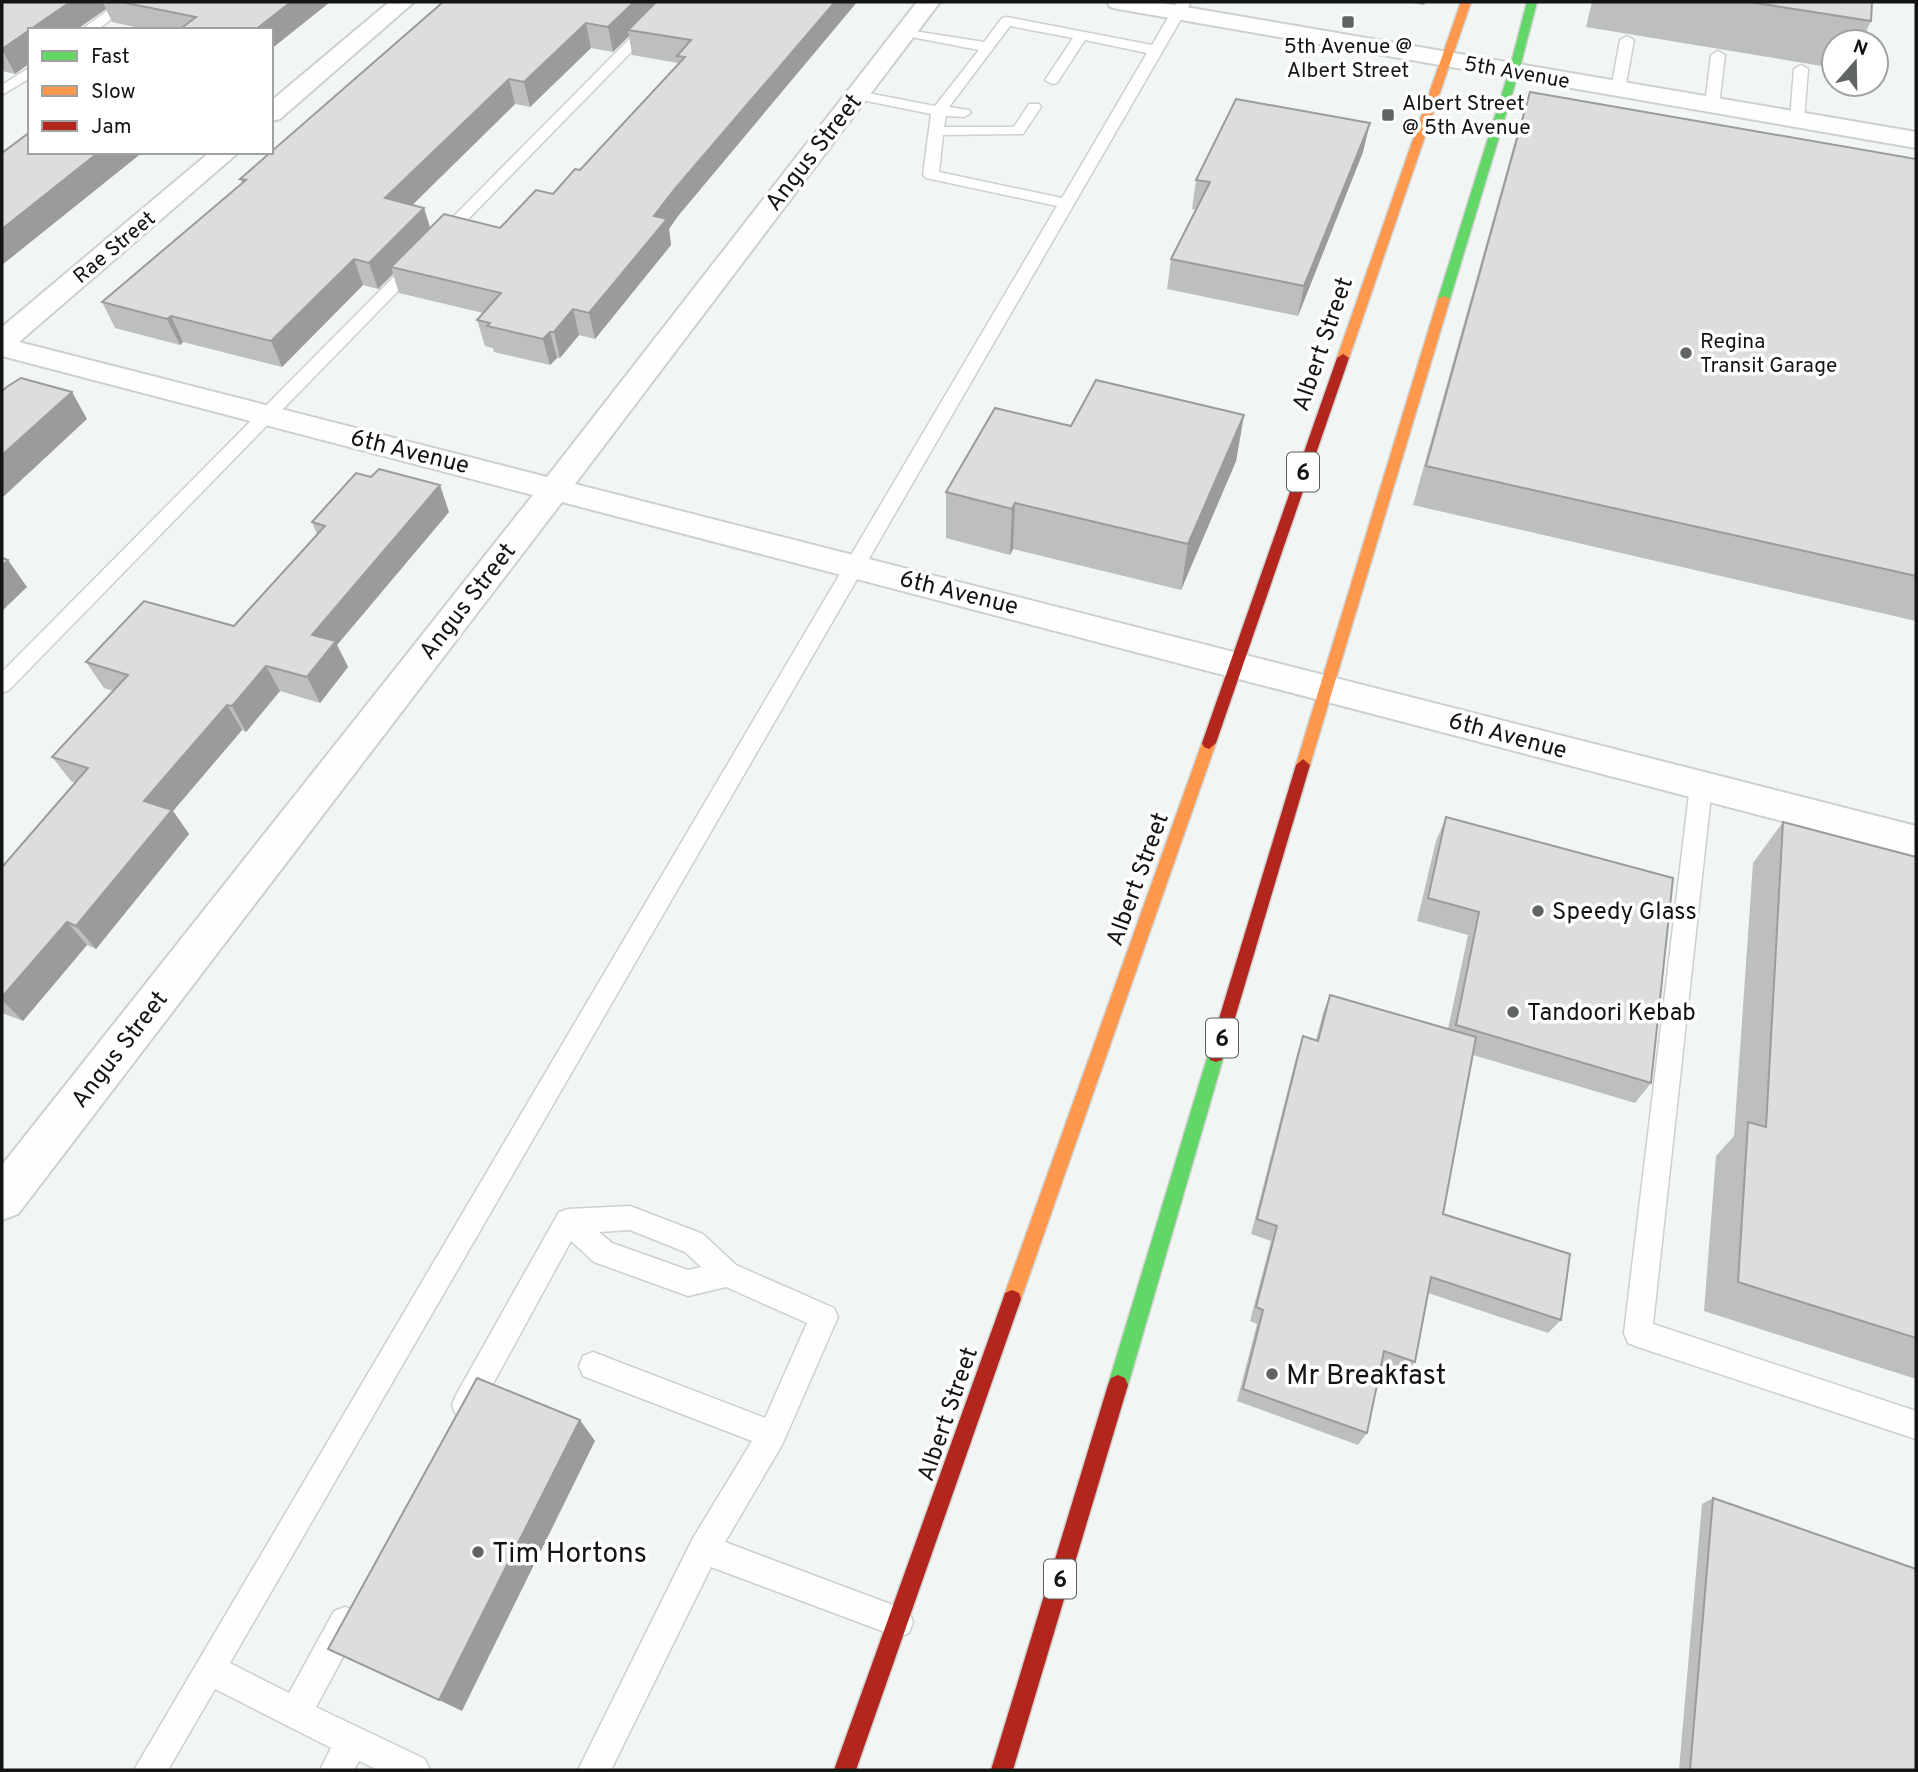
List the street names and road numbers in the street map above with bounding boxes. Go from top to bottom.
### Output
street label: 5th Avenue [1462,51,1572,96]
street label: Angus Street [760,89,870,218]
street label: Rae Street [68,206,162,290]
street label: Albert Street [1287,274,1361,416]
street label: 6th Avenue [347,424,472,482]
road number: 6 [1287,452,1319,492]
street label: Angus Street [414,538,524,667]
street label: 6th Avenue [896,565,1021,623]
street label: 6th Avenue [1445,707,1570,767]
street label: Albert Street [1101,809,1177,951]
street label: Angus Street [66,986,176,1115]
road number: 6 [1206,1018,1238,1058]
street label: Albert Street [912,1344,986,1486]
road number: 6 [1044,1560,1076,1598]

